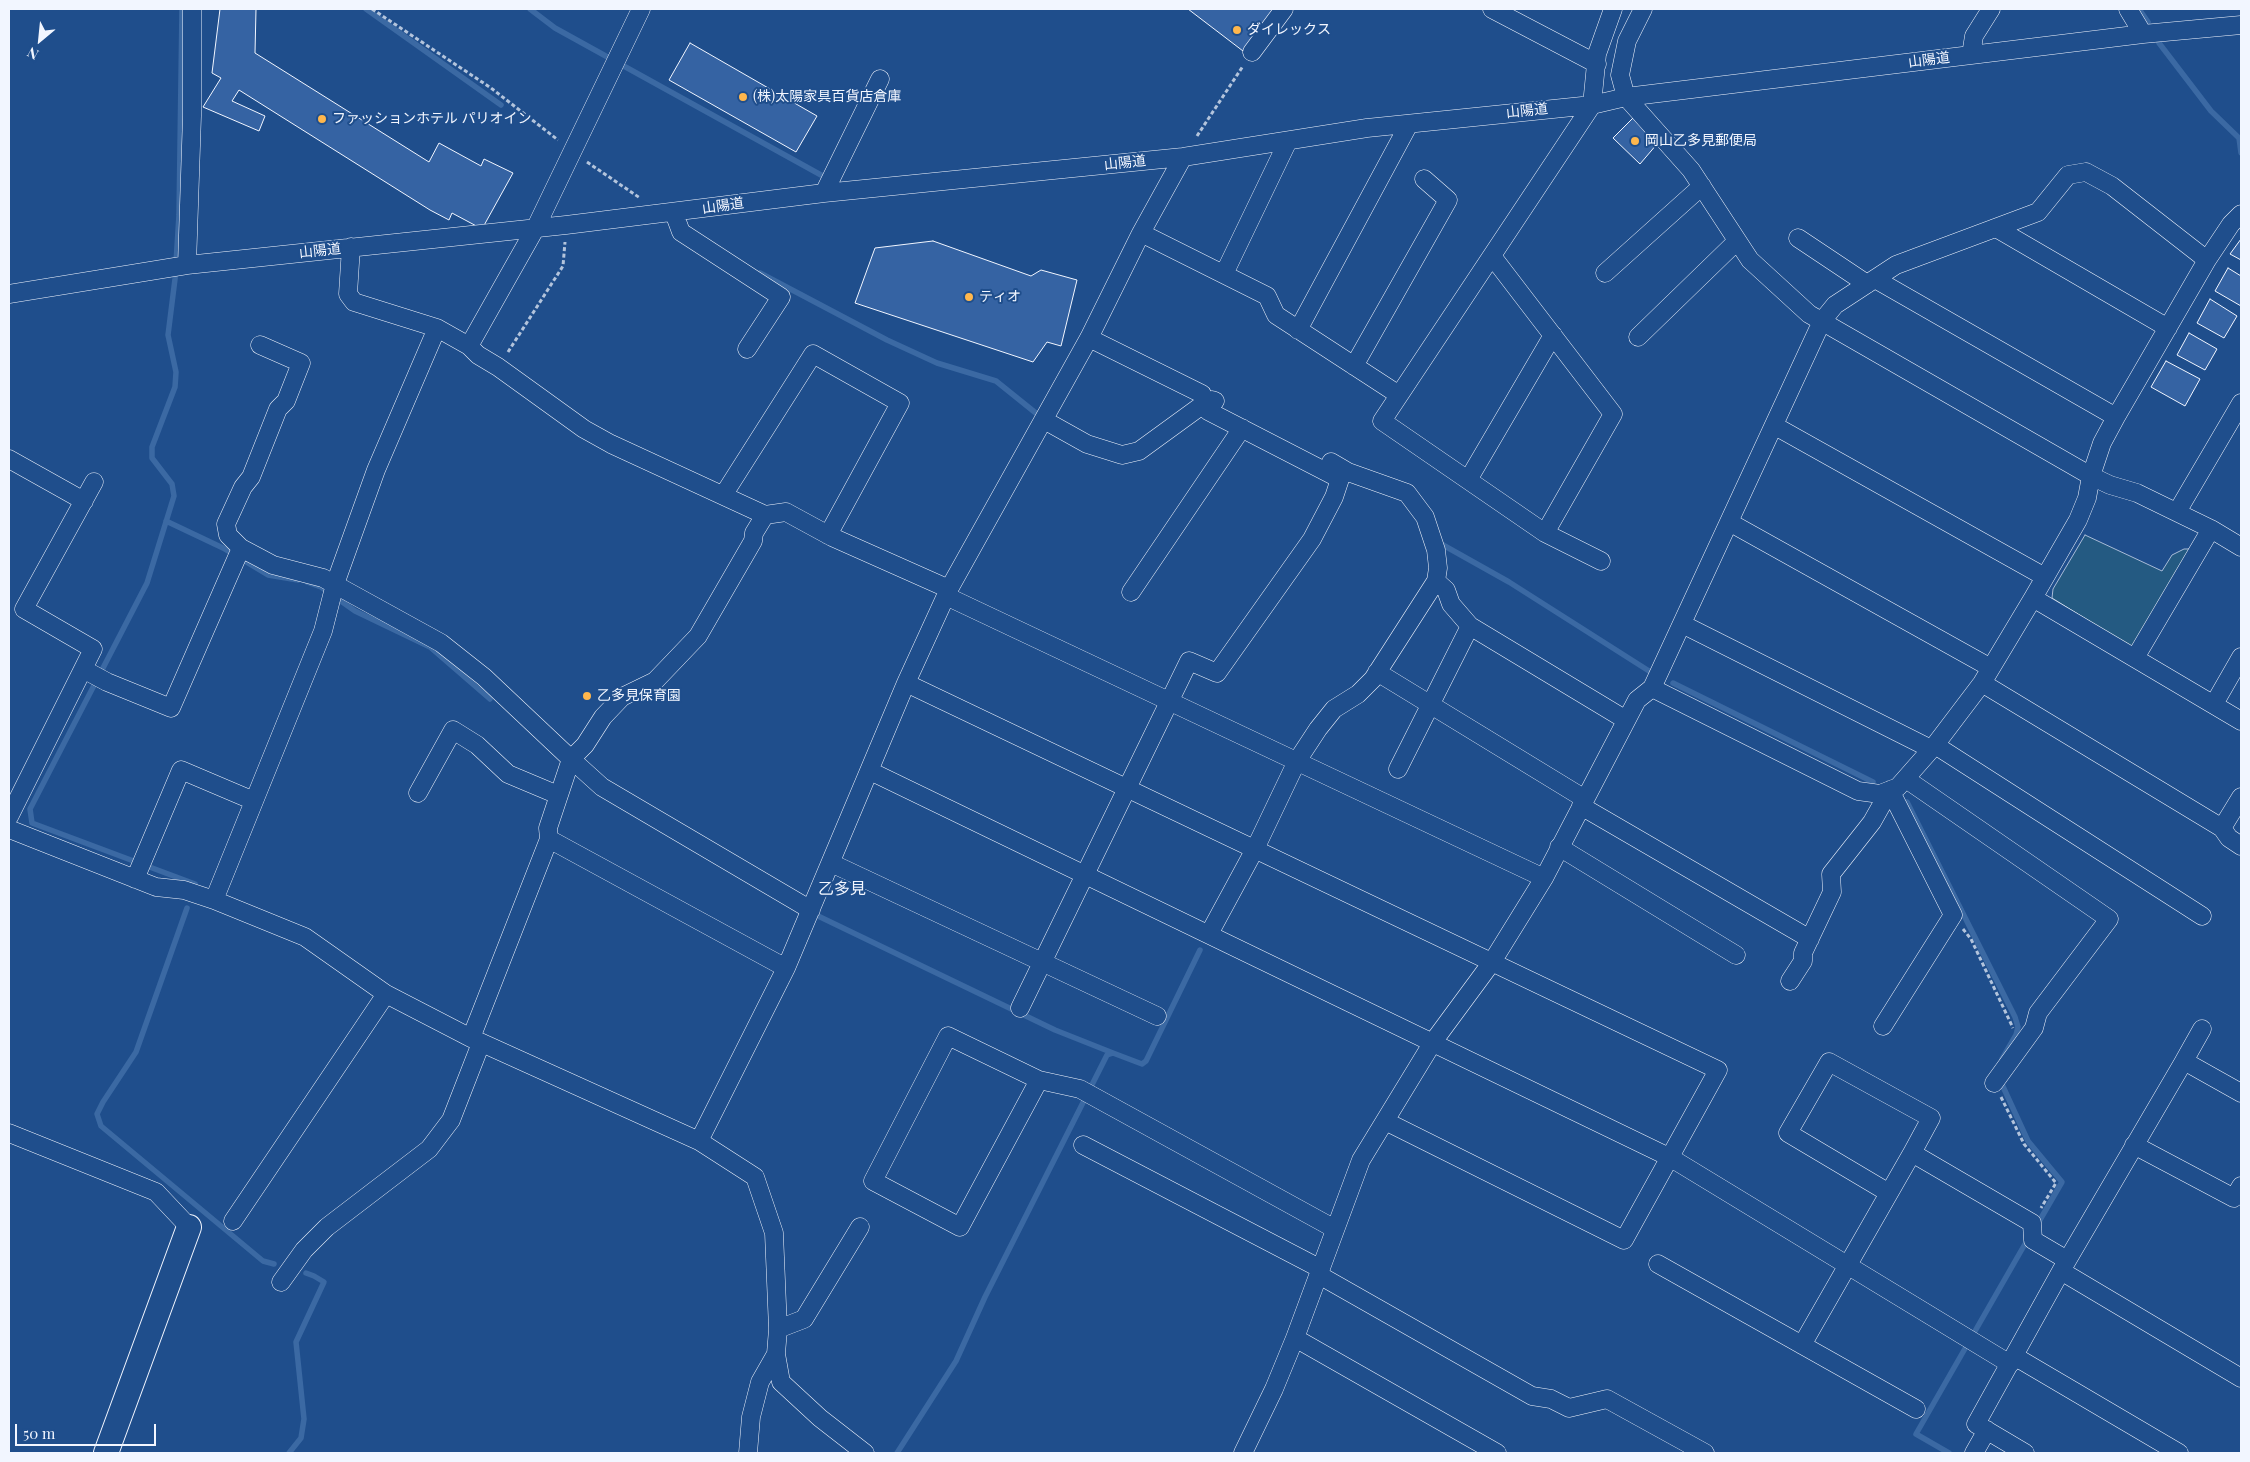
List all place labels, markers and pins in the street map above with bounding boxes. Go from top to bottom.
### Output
place label: ダイレックス [1247,22,1331,38]
marker: ダイレックス [1231,24,1243,36]
place label: (株)太陽家具百貨店倉庫 [753,89,901,105]
marker: (株)太陽家具百貨店倉庫 [737,91,749,103]
place label: ファッションホテル パリオイン [332,111,531,127]
marker: ファッションホテル パリオイン [316,113,328,125]
place label: 岡山乙多見郵便局 [1645,133,1757,149]
marker: 岡山乙多見郵便局 [1629,135,1641,147]
place label: ティオ [979,289,1021,305]
marker: ティオ [963,291,975,303]
place label: 乙多見保育園 [597,688,681,704]
marker: 乙多見保育園 [581,690,593,702]

